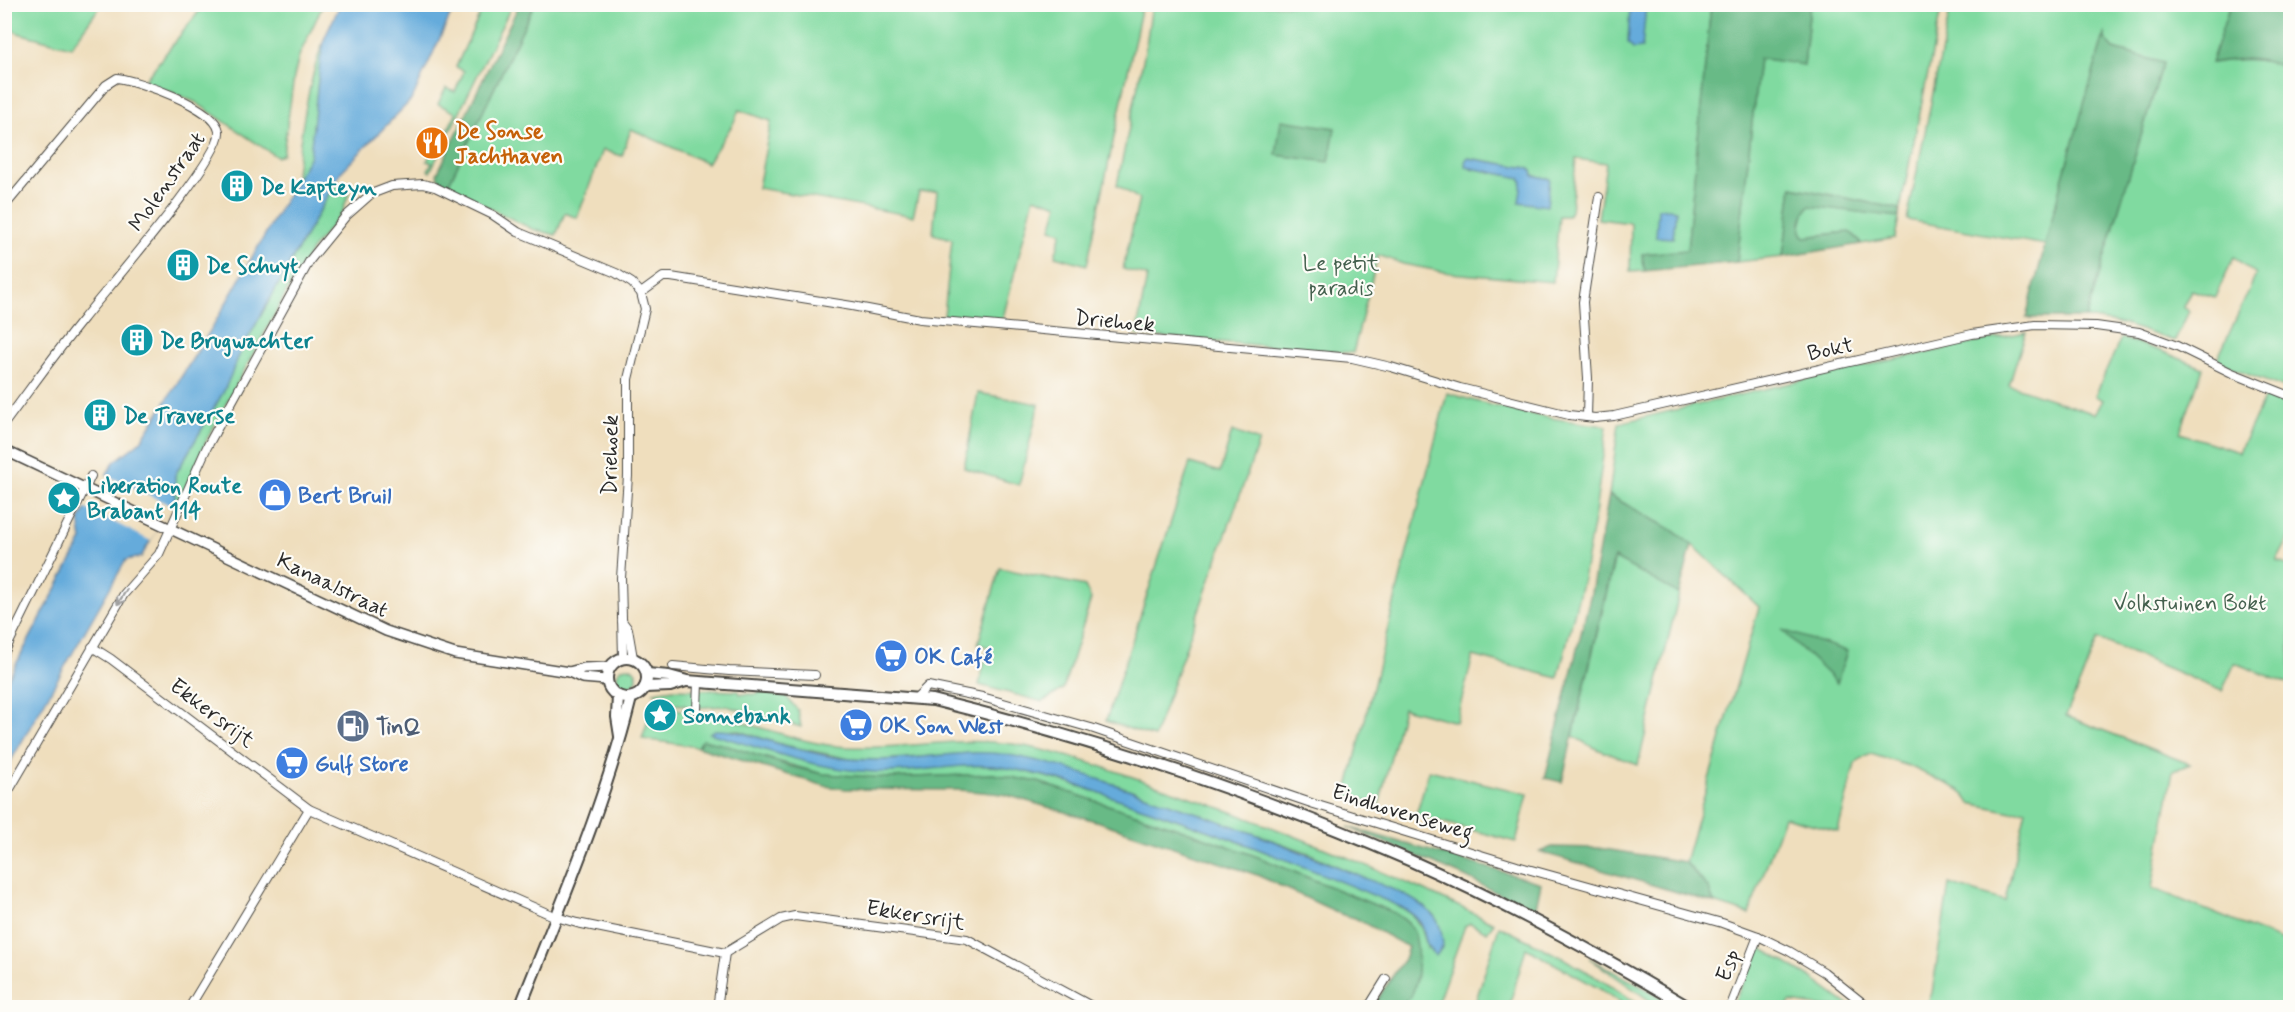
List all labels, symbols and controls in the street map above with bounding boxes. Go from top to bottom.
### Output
place label: De Sonse Jachthaven [455,118,563,171]
restaurant icon: De Sonse Jachthaven [414,125,450,161]
street label: Molenstraat [123,127,212,238]
building icon: De Kapteyn [219,168,255,204]
place label: De Kapteyn [260,174,377,202]
building icon: De Schuyt [165,247,201,283]
park label: Le petit paradis [1302,250,1380,303]
place label: De Schuyt [206,253,298,282]
street label: Driehoek [1074,305,1156,339]
building icon: De Brugwachter [119,322,155,358]
place label: De Brugwachter [160,328,314,357]
street label: Bokt [1805,331,1856,368]
building icon: De Traverse [82,397,118,433]
place label: De Traverse [123,403,235,431]
street label: Driehoek [596,415,626,495]
place label: Liberation Route Brabant 114 [87,473,242,526]
shop icon: Bert Bruil [257,477,293,513]
place icon: Liberation Route Brabant 114 [46,480,82,516]
place label: Bert Bruil [298,483,392,511]
street label: Kanaalstraat [272,547,393,625]
one-way arrow [116,588,128,605]
park label: Volkstuinen Bokt [2113,590,2267,618]
supermarket icon: OK Café [873,638,909,674]
place label: OK Café [914,644,992,672]
street label: Ekkersrijt [164,672,260,755]
place icon: Sonnebank [642,697,678,733]
place label: Sonnebank [683,703,791,731]
supermarket icon: OK Son West [838,707,874,743]
fuel station icon: TinQ [335,708,371,744]
place label: OK Son West [879,713,1004,741]
place label: TinQ [376,714,421,742]
supermarket icon: Gulf Store [274,745,310,781]
place label: Gulf Store [315,751,409,779]
street label: Eindhovenseweg [1327,778,1477,851]
street label: Ekkersrijt [864,894,967,938]
street label: Esp [1710,946,1748,986]

